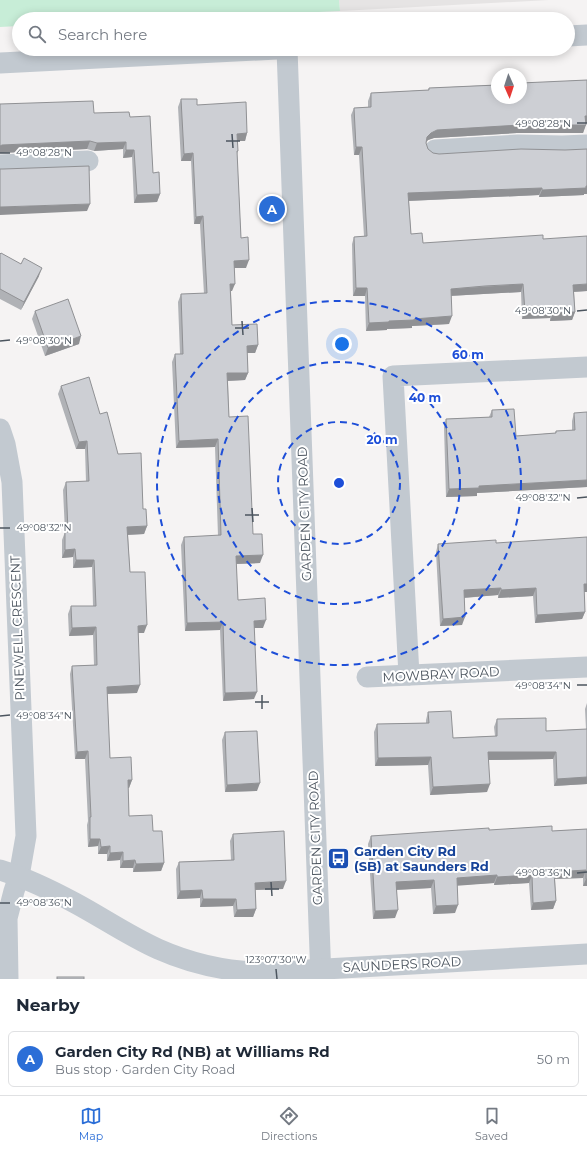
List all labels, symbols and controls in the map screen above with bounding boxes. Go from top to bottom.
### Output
search box [12,12,575,56]
icon: search [26,23,48,45]
text: Search here [58,25,147,44]
north arrow [491,68,527,104]
text: 49°08'28"N [515,117,571,130]
text: 49°08'28"N [16,146,72,159]
pin: A [259,194,285,224]
text: 49°08'30"N [515,304,571,317]
text: 49°08'30"N [16,334,72,347]
your location [332,334,352,354]
text: 60 m [452,347,484,362]
text: 40 m [409,390,441,405]
text: 20 m [366,432,398,447]
street label: GARDEN CITY ROAD [294,446,314,582]
centre of rings [332,476,346,490]
text: 49°08'32"N [515,491,571,504]
text: 49°08'32"N [16,521,72,534]
street label: PINEWELL CRESCENT [6,555,28,701]
street label: MOWBRAY ROAD [382,663,500,685]
text: 49°08'34"N [515,679,571,692]
text: 49°08'34"N [16,709,72,722]
street label: GARDEN CITY ROAD [305,770,325,906]
place label: Garden City Rd (SB) at Saunders Rd [354,843,489,874]
bus stop icon: Garden City Rd (SB) at Saunders Rd [325,845,351,871]
text: 49°08'36"N [515,866,571,879]
text: 49°08'36"N [16,896,72,909]
text: 123°07'30"W [245,953,307,966]
street label: SAUNDERS ROAD [342,953,462,975]
text: Nearby [16,995,80,1015]
text: Garden City Rd (NB) at Williams Rd [55,1042,330,1061]
text: A [25,1051,35,1067]
text: 50 m [537,1051,570,1067]
text: Bus stop · Garden City Road [55,1061,235,1077]
tab: Map [79,1105,103,1143]
tab: Directions [261,1105,317,1143]
tab: Saved [475,1105,508,1143]

